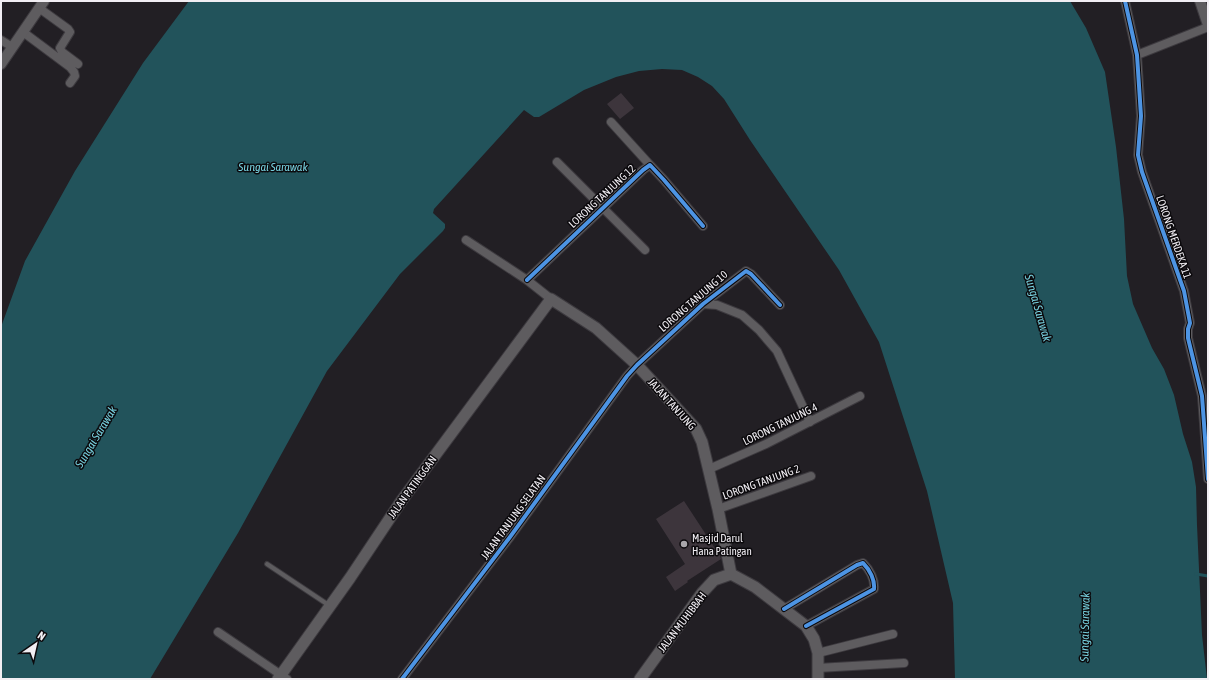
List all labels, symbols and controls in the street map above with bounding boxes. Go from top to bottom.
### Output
water label: Sungai Sarawak [237,160,308,174]
street label: LORONG TANJUNG 12 [566,162,638,230]
street label: LORONG MERDEKA 11 [1154,194,1194,280]
street label: LORONG TANJUNG 10 [656,268,730,334]
water label: Sungai Sarawak [1021,272,1054,344]
street label: JALAN TANJUNG [646,376,698,432]
street label: LORONG TANJUNG 4 [741,401,819,447]
water label: Sungai Sarawak [72,403,120,471]
street label: JALAN PATINGGAN [385,453,439,521]
street label: LORONG TANJUNG 2 [721,462,801,502]
street label: JALAN TANJUNG SELATAN [478,472,548,562]
place label: Masjid Darul Hana Patingan [692,532,752,557]
marker: Masjid Darul Hana Patingan [679,539,689,549]
street label: JALAN MUHIBBAH [656,590,708,654]
water label: Sungai Sarawak [1077,591,1093,663]
north arrow [16,624,56,664]
text: N [36,629,48,643]

